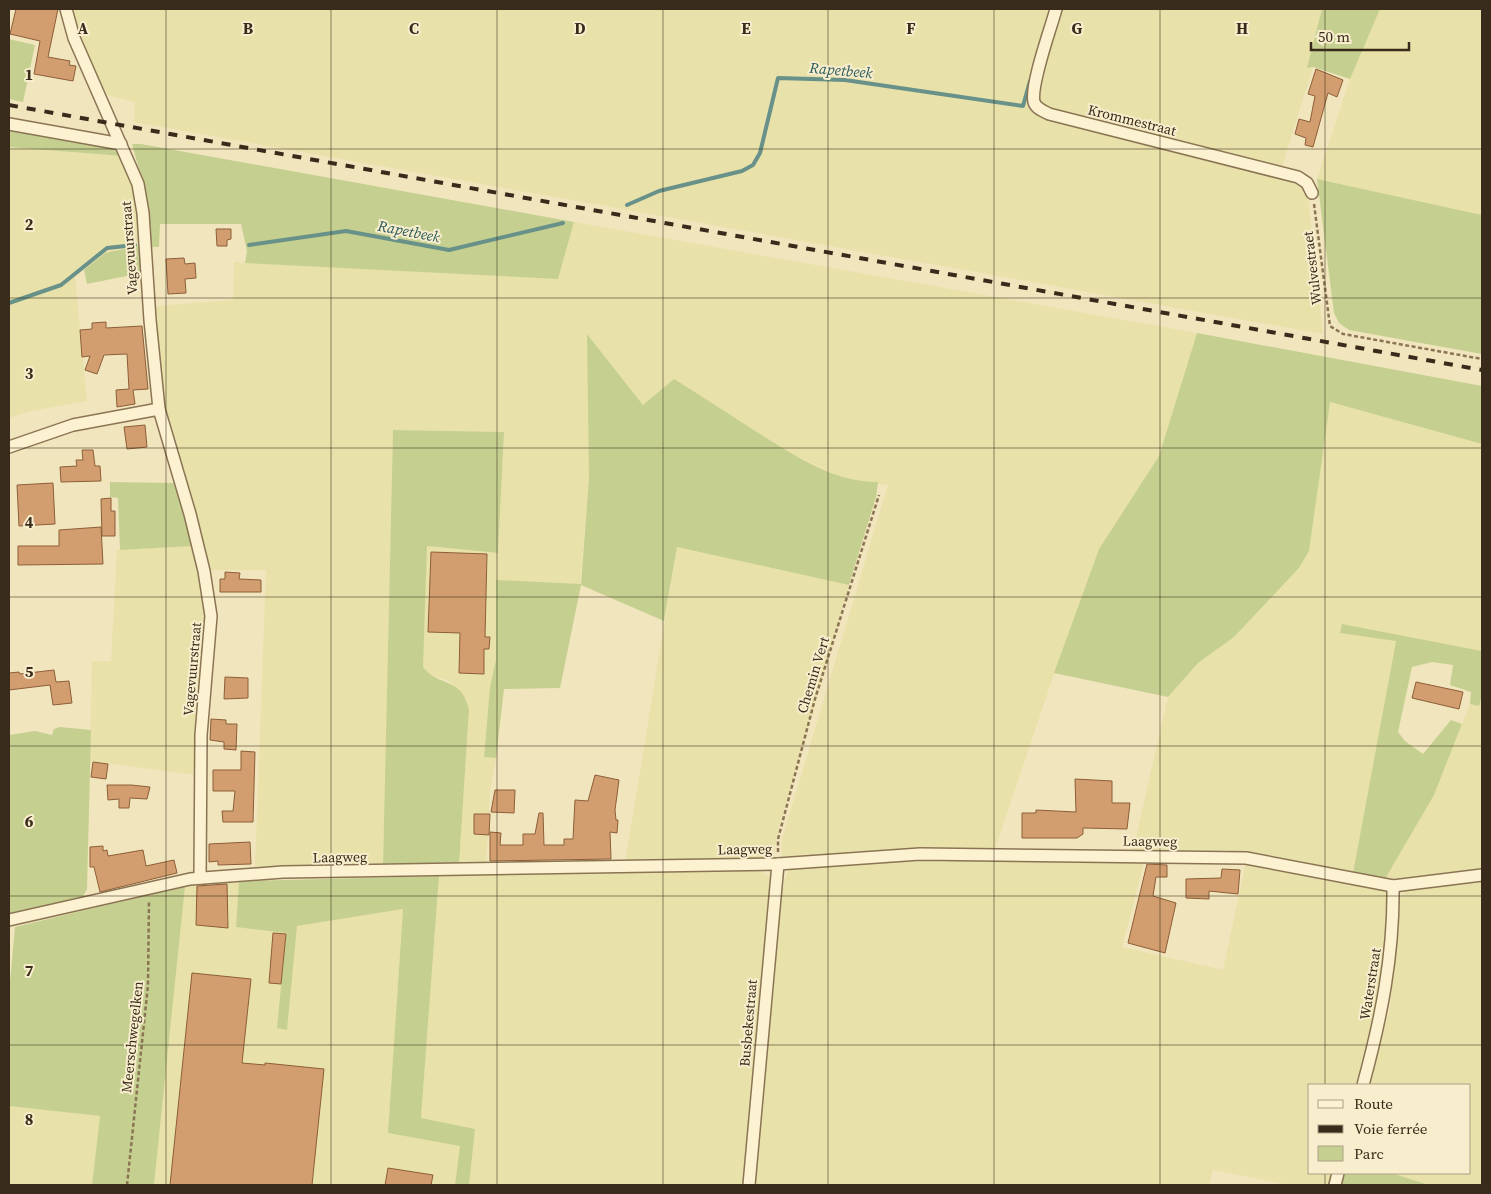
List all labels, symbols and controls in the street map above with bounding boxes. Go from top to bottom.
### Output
text: A [78,17,89,39]
text: B [243,17,254,39]
text: C [409,17,419,39]
text: D [574,17,586,39]
text: E [741,17,751,39]
text: F [906,17,916,39]
text: G [1072,17,1083,39]
text: H [1236,17,1248,39]
scale bar [1311,20,1408,52]
text: 50 m [1318,26,1350,47]
water label: Rapetbeek [808,57,874,83]
text: 1 [25,63,33,85]
street label: Krommestraat [1086,99,1179,141]
street label: Vagevuurstraat [116,200,142,295]
text: 2 [25,213,34,235]
water label: Rapetbeek [375,214,443,248]
street label: Wulvestraet [1298,230,1326,306]
text: 3 [25,362,34,384]
text: 4 [25,511,34,533]
street label: Vagevuurstraat [178,621,206,717]
street label: Chemin Vert [792,634,834,716]
text: 5 [25,660,34,682]
text: 6 [25,810,34,832]
street label: Laagweg [1123,831,1177,851]
street label: Laagweg [718,839,772,859]
street label: Laagweg [313,847,367,867]
street label: Waterstraat [1354,946,1386,1021]
text: 7 [25,959,34,981]
street label: Busbekestraat [734,978,762,1067]
street label: Meerschwegelken [116,980,148,1094]
legend [1308,1084,1471,1174]
text: Route [1354,1093,1393,1114]
text: 8 [25,1108,33,1130]
text: Voie ferrée [1354,1118,1428,1139]
text: Parc [1354,1143,1384,1164]

